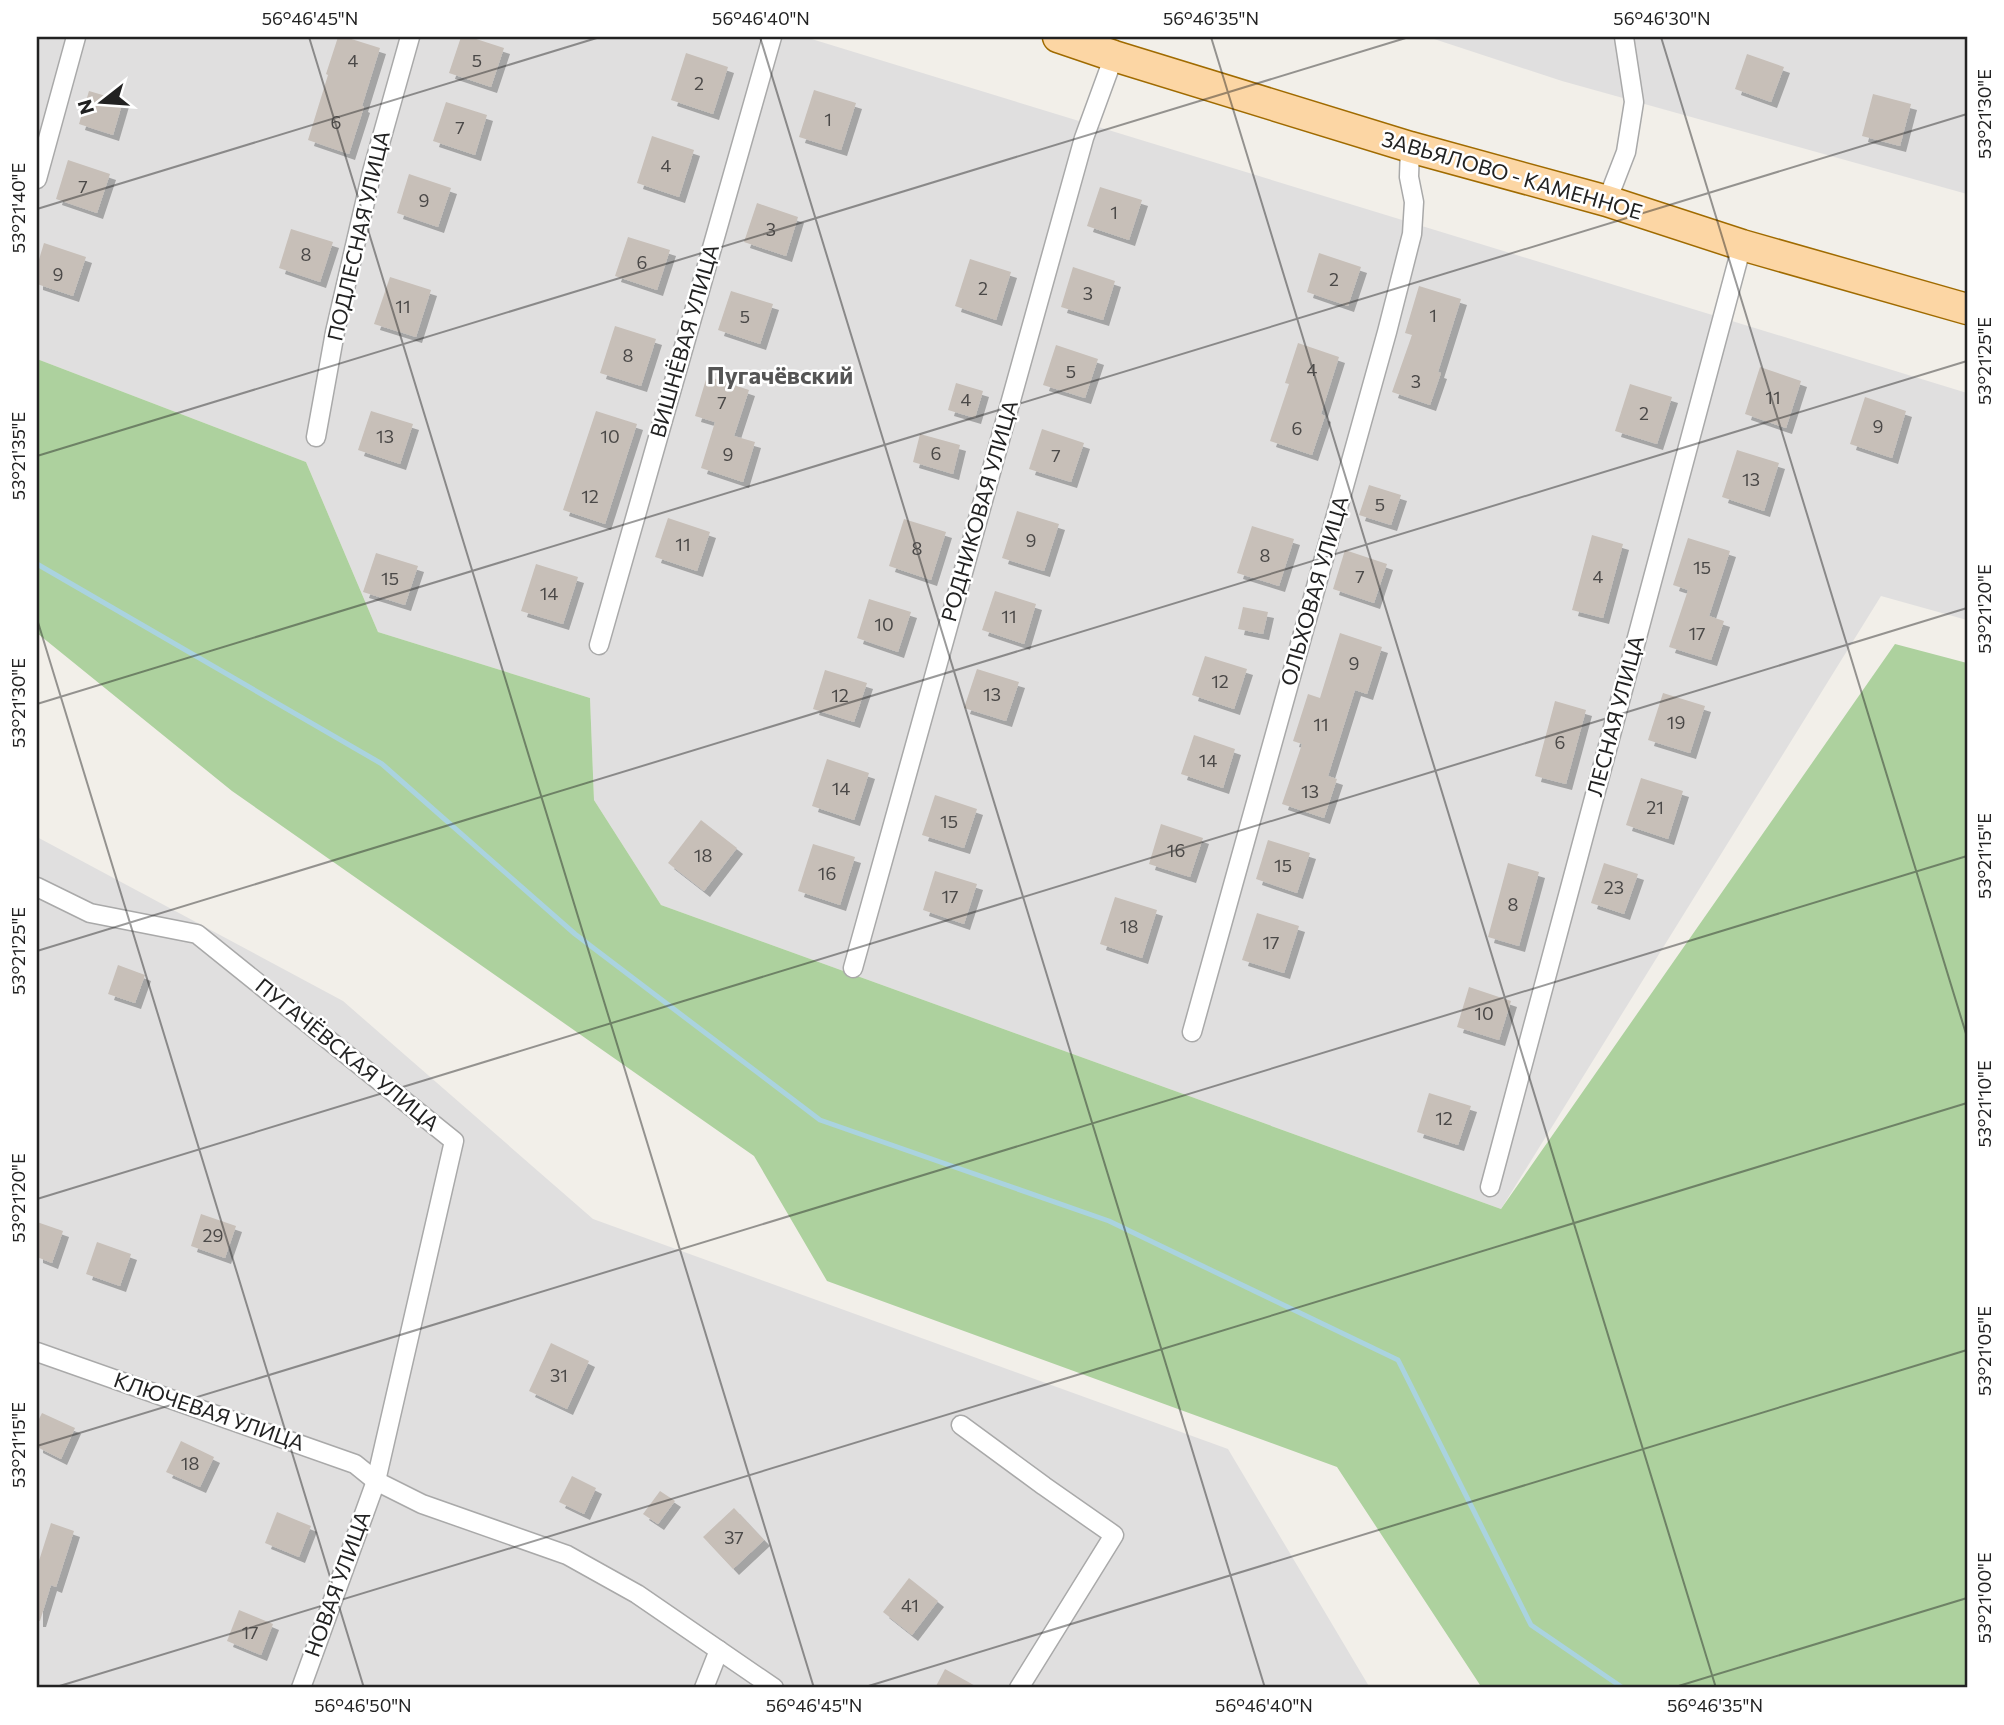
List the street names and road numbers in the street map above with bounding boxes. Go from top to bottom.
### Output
street label: ЗАВЬЯЛОВО - КАМЕННОЕ [1379,125,1646,224]
street label: ПОДЛЕСНАЯ УЛИЦА [321,128,394,343]
street label: ВИШНЁВАЯ УЛИЦА [644,241,723,440]
street label: РОДНИКОВАЯ УЛИЦА [935,397,1022,624]
street label: ОЛЬХОВАЯ УЛИЦА [1274,493,1353,688]
street label: ЛЕСНАЯ УЛИЦА [1581,633,1648,799]
street label: ПУГАЧЁВСКАЯ УЛИЦА [251,972,445,1136]
street label: КЛЮЧЕВАЯ УЛИЦА [111,1366,308,1455]
street label: НОВАЯ УЛИЦА [299,1507,375,1660]

